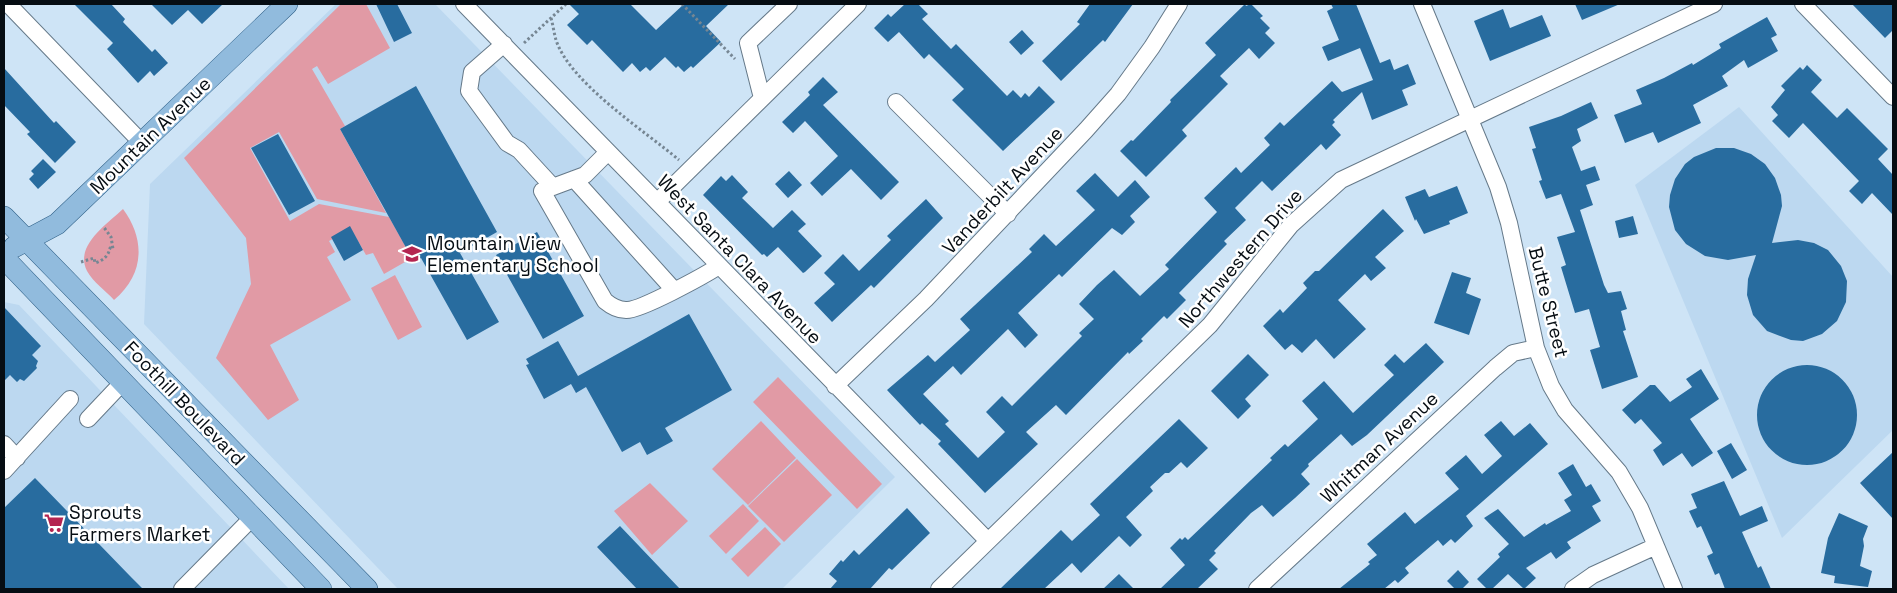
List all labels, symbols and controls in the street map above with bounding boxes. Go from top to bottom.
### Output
street label: Mountain Avenue [85,71,216,200]
street label: Vanderbilt Avenue [937,121,1068,260]
street label: West Santa Clara Avenue [652,169,827,350]
street label: Northwestern Drive [1173,183,1308,333]
place label: Mountain View Elementary School [427,231,599,278]
school or university icon: Mountain View Elementary School [401,243,423,265]
street label: Butte Street [1523,244,1574,360]
street label: Foothill Boulevard [119,336,251,471]
street label: Whitman Avenue [1315,386,1444,508]
place label: Sprouts Farmers Market [69,500,211,547]
supermarket icon: Sprouts Farmers Market [43,512,65,534]

